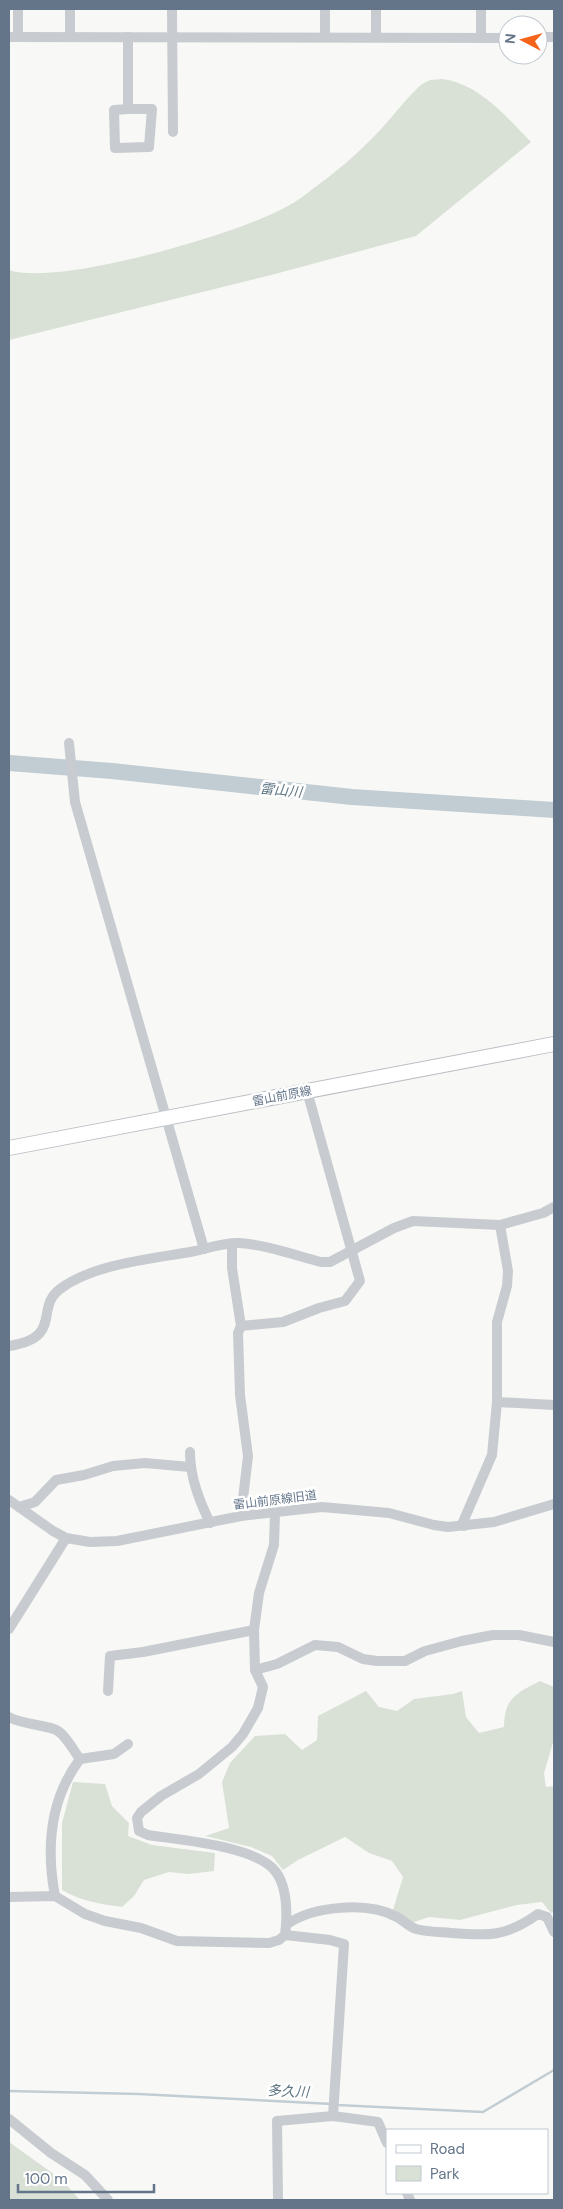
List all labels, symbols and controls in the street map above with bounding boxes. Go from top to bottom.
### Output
north arrow [498,15,548,65]
text: N [501,33,520,45]
water label: 雷山川 [259,779,305,801]
street label: 雷山前原線 [251,1082,313,1110]
street label: 雷山前原線旧道 [232,1487,318,1513]
water label: 多久川 [267,2081,311,2101]
legend [386,2129,548,2194]
text: Road [430,2139,465,2159]
scale bar [18,2162,154,2194]
text: Park [430,2164,460,2184]
text: 100 m [25,2169,68,2189]

